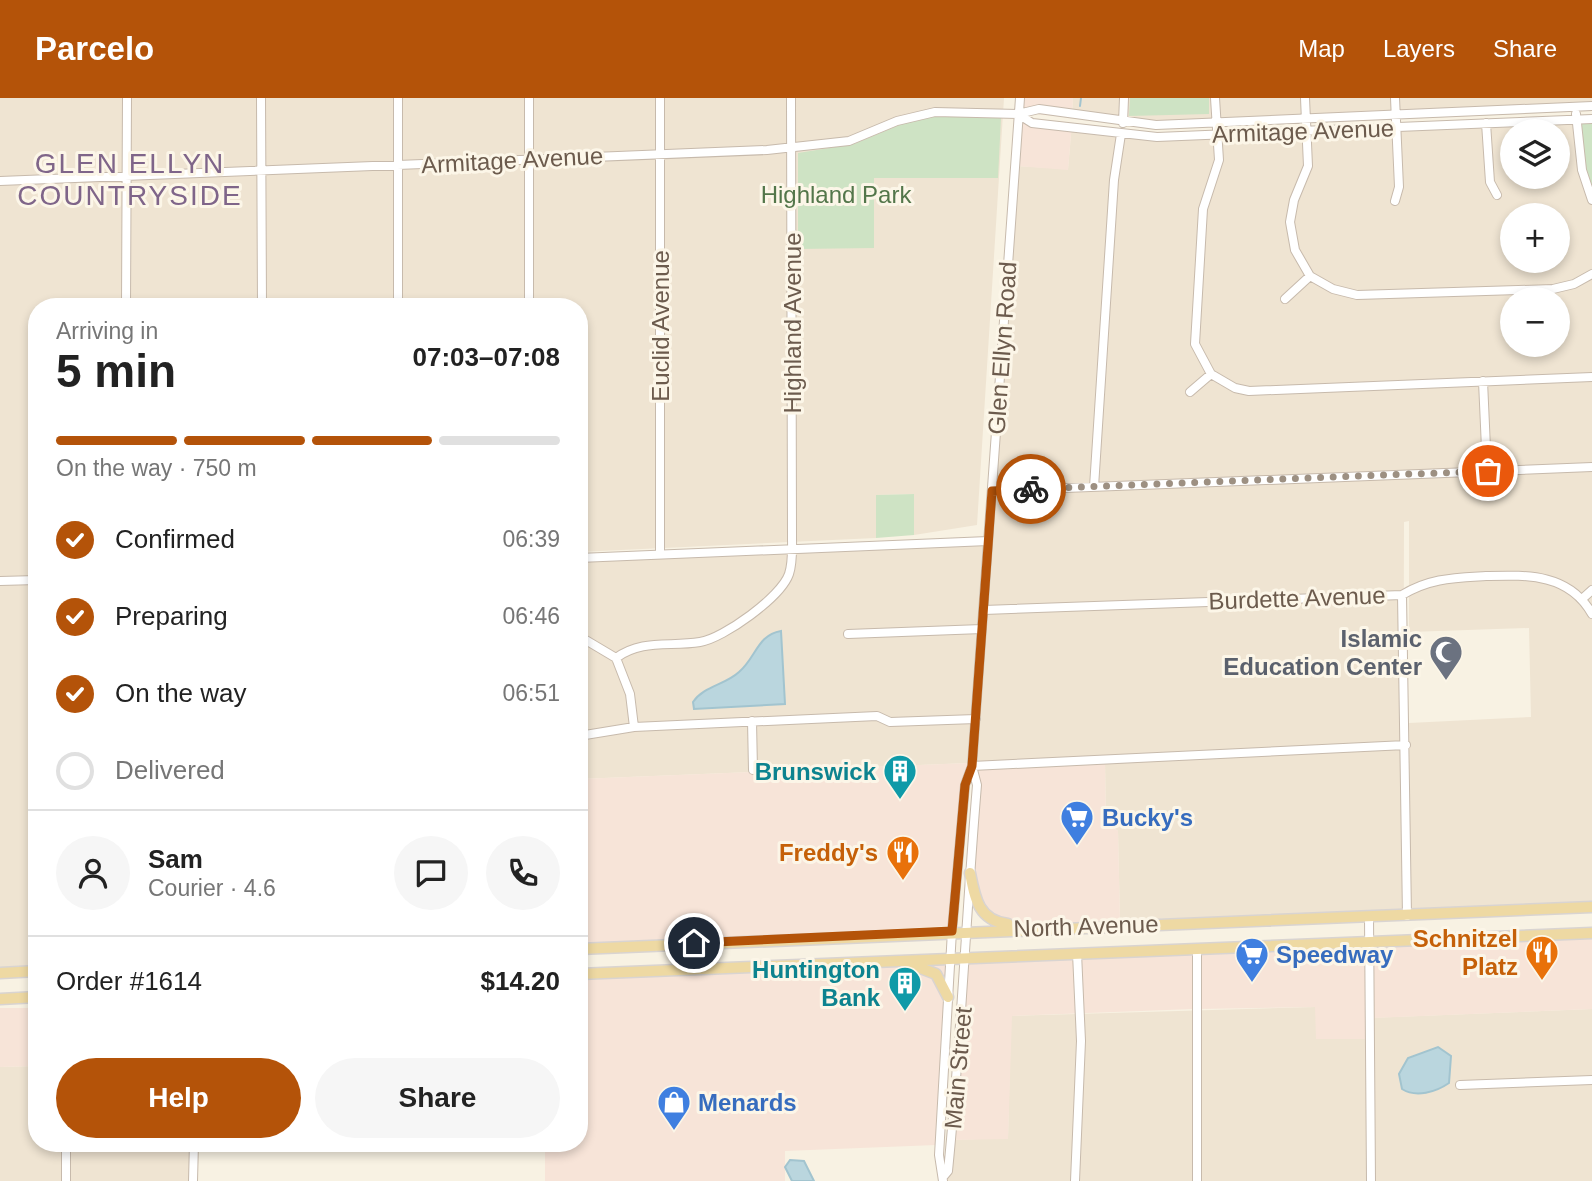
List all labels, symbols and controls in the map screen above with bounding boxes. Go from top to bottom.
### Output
text: Parcelo [35,30,154,67]
text: Map [1298,35,1345,62]
text: Layers [1383,35,1455,62]
text: Share [1493,35,1557,62]
street label: Armitage Avenue [1211,114,1395,148]
map controls [1500,119,1570,357]
button: layers [1500,119,1570,189]
street label: Armitage Avenue [420,142,604,178]
district label: GLEN ELLYN COUNTRYSIDE [17,148,243,211]
park label: Highland Park [761,181,912,208]
button: + [1500,203,1570,273]
street label: Highland Avenue [779,232,806,414]
street label: Euclid Avenue [647,250,674,402]
street label: Glen Ellyn Road [982,261,1022,435]
button: − [1500,287,1570,357]
text: Arriving in [56,318,158,344]
text: 07:03–07:08 [413,342,560,372]
text: 5 min [56,345,176,397]
pin [1458,441,1518,501]
icon: bag [1469,452,1507,490]
courier [996,454,1066,524]
text: On the way · 750 m [56,455,257,481]
icon: bike [1012,470,1050,508]
icon: check [56,521,94,559]
text: Confirmed [115,524,235,554]
text: 06:39 [502,526,560,552]
street label: Burdette Avenue [1208,581,1386,615]
icon: check [56,598,94,636]
text: Preparing [115,601,228,631]
text: 06:46 [502,603,560,629]
place label: Islamic Education Center [1223,625,1422,680]
mosque icon: Islamic Education Center [1427,633,1465,682]
icon: check [56,675,94,713]
text: On the way [115,678,247,708]
text: 06:51 [502,680,560,706]
building icon: Brunswick [881,752,919,801]
text: Delivered [115,755,225,785]
place label: Brunswick [755,758,877,785]
supermarket icon: Bucky's [1058,798,1096,847]
place label: Bucky's [1102,804,1193,831]
restaurant icon: Freddy's [884,833,922,882]
button: person [56,836,130,910]
button: chat [394,836,468,910]
button: phone [486,836,560,910]
place label: Freddy's [779,839,878,866]
text: Sam [148,844,203,874]
text: Courier · 4.6 [148,875,276,901]
street label: North Avenue [1013,910,1159,942]
pin [664,913,724,973]
icon: home [675,924,713,962]
place label: Schnitzel Platz [1413,925,1518,980]
restaurant icon: Schnitzel Platz [1523,933,1561,982]
supermarket icon: Speedway [1233,935,1271,984]
place label: Speedway [1276,941,1394,968]
place label: Huntington Bank [752,956,881,1011]
building icon: Huntington Bank [886,964,924,1013]
text: Order #1614 [56,966,202,996]
text: $14.20 [480,966,560,996]
street label: Main Street [939,1005,977,1130]
button: Help [56,1058,301,1138]
button: Share [315,1058,560,1138]
shop icon: Menards [655,1083,693,1132]
place label: Menards [698,1089,797,1116]

